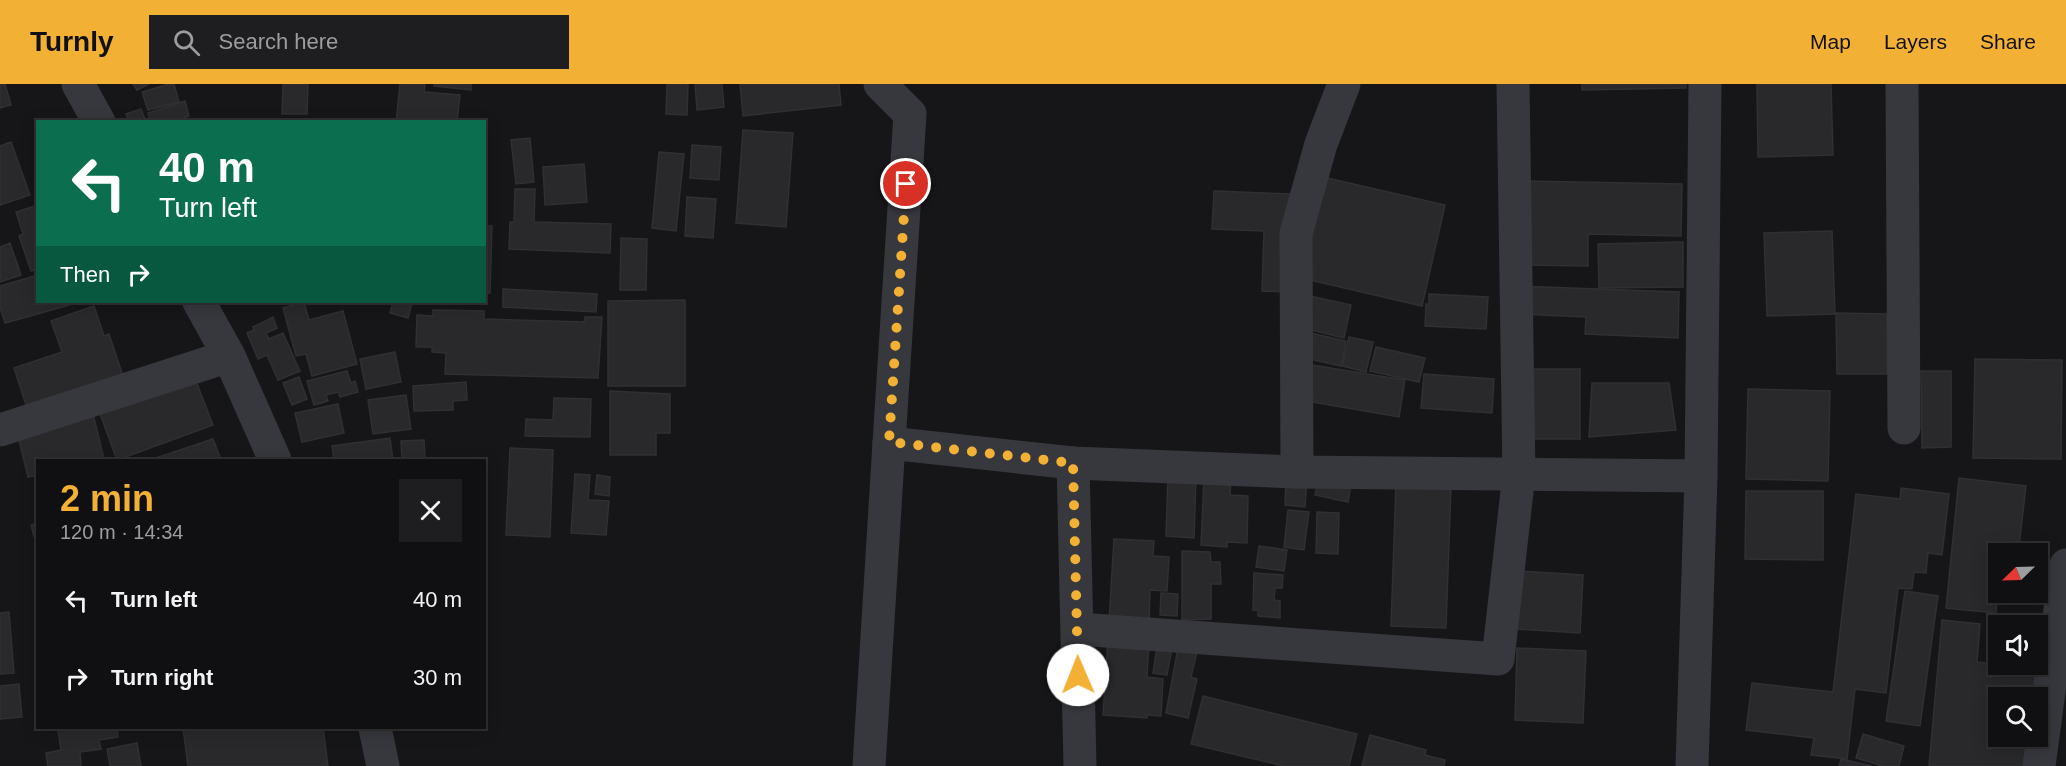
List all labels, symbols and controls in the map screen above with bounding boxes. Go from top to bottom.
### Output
search box [149,15,569,69]
text: Turnly [30,26,113,57]
icon: search [170,26,203,59]
text: Search here [218,29,338,54]
text: Map [1810,30,1851,53]
text: Layers [1884,30,1947,53]
text: Share [1980,30,2036,53]
icon: left [60,144,138,222]
text: 40 m [159,144,255,191]
pin [880,158,931,209]
icon: arrive [889,167,922,200]
text: Turn left [159,193,257,223]
icon: right [122,258,155,291]
text: Then [60,262,110,287]
text: 2 min [60,478,154,519]
button: close [399,479,462,542]
text: 120 m · 14:34 [60,521,183,543]
north arrow [1988,543,2048,603]
map controls [1988,543,2048,747]
icon: left [60,584,93,617]
text: Turn left [111,587,197,612]
text: 40 m [413,587,462,612]
button: sound [1988,615,2048,675]
position arrow [1046,643,1110,707]
icon: right [60,662,93,695]
text: Turn right [111,665,213,690]
text: 30 m [413,665,462,690]
button: search [1988,687,2048,747]

